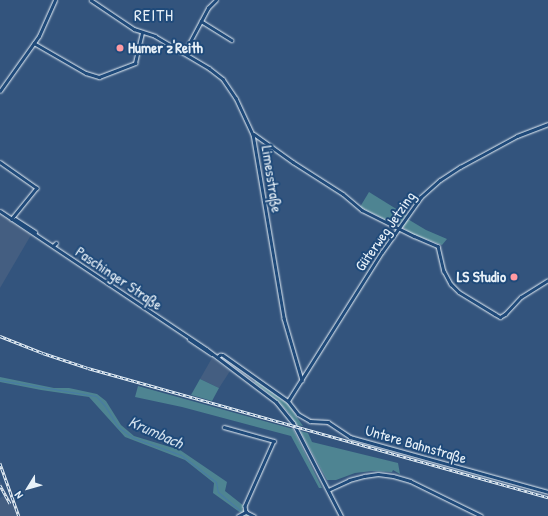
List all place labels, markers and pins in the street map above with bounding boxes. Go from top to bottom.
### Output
place label: Humer z'Reith [128,39,203,57]
marker: Humer z'Reith [115,43,125,53]
place label: LS Studio [457,268,506,286]
marker: LS Studio [509,272,519,282]

